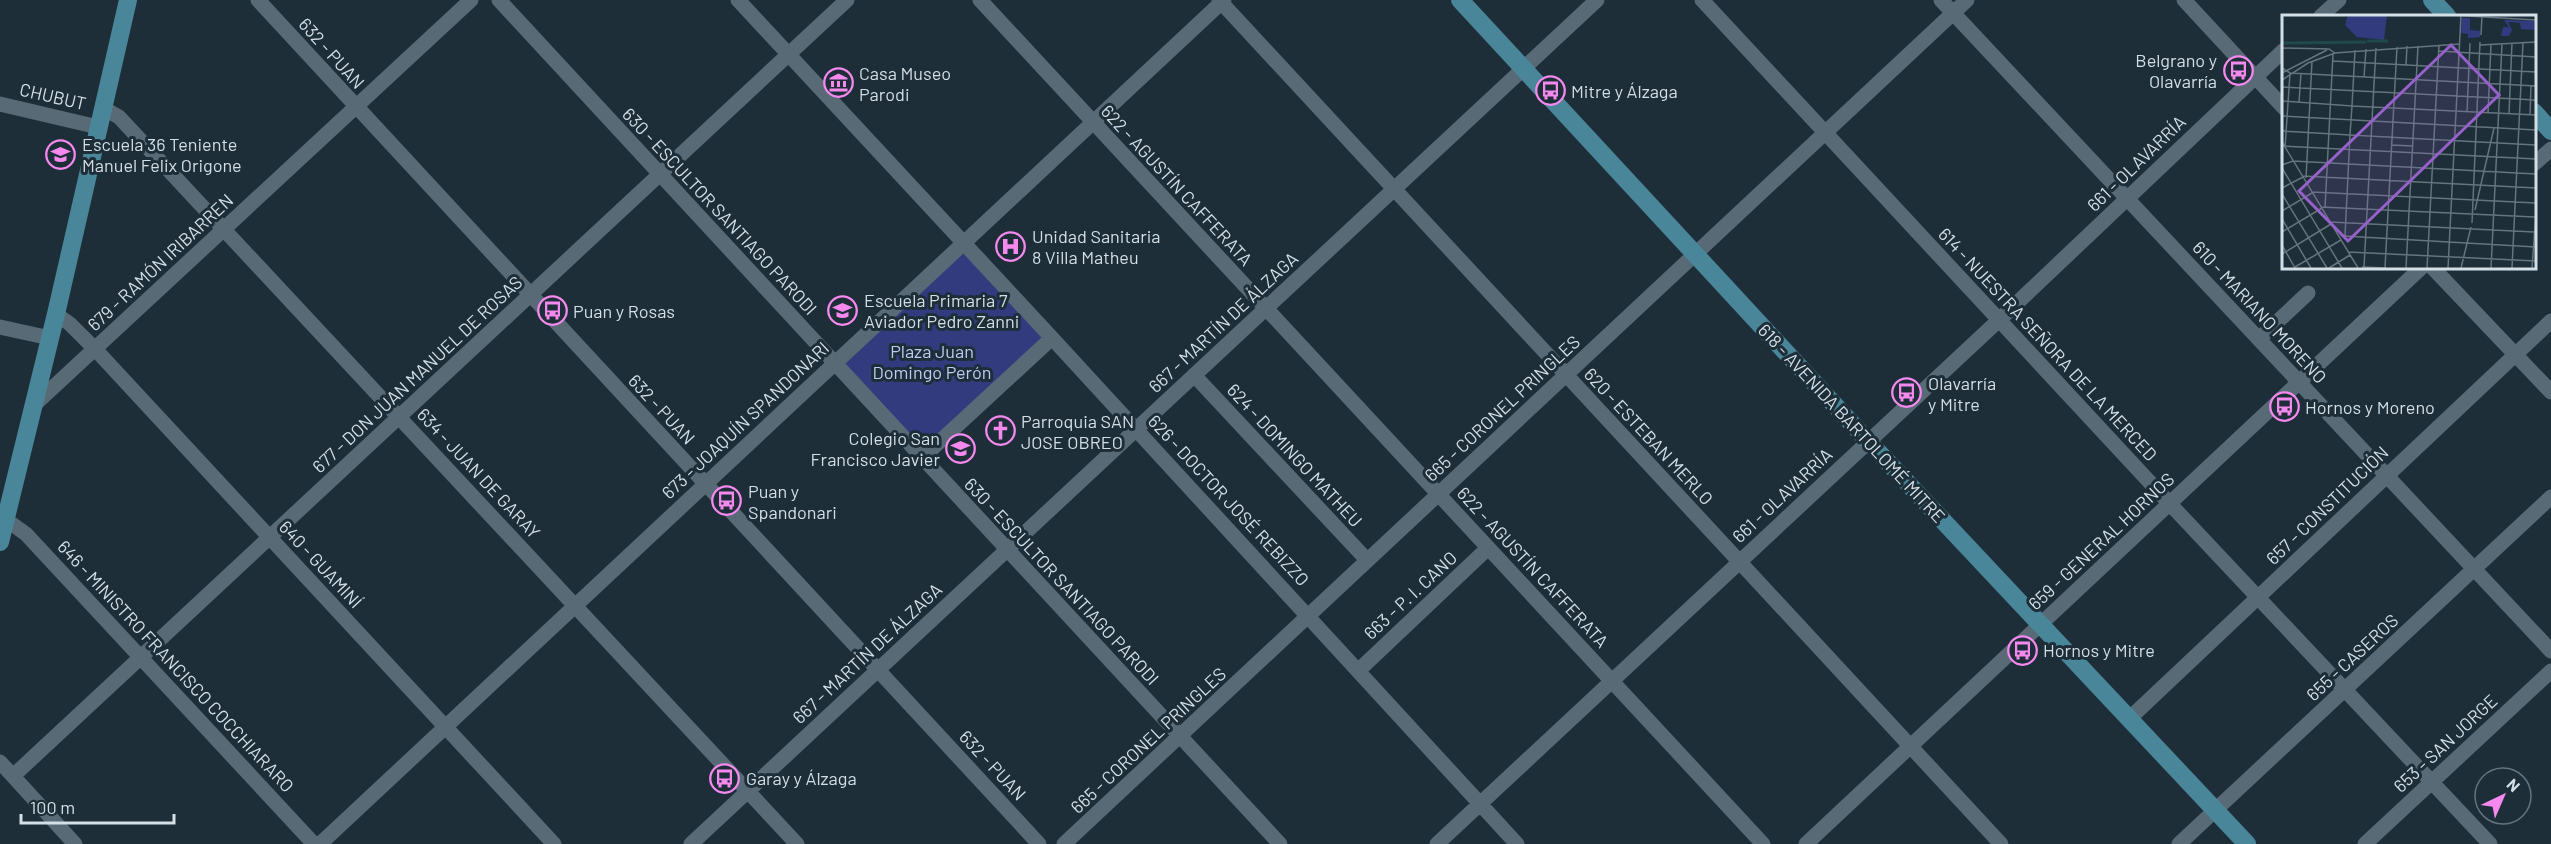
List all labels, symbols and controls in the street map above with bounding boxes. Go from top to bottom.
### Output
street label: 632 - PUAN [294,13,370,93]
inset map [2282,15,2536,268]
place label: Belgrano y Olavarría [2135,49,2217,92]
bus stop icon: Belgrano y Olavarría [2222,54,2254,86]
place label: Casa Museo Parodi [859,62,951,105]
museum icon: Casa Museo Parodi [822,67,854,99]
bus stop icon: Mitre y Álzaga [1534,75,1566,107]
street label: CHUBUT [18,78,88,114]
place label: Mitre y Álzaga [1571,80,1678,102]
street label: 622 - AGUSTÍN CAFFERATA [1097,100,1257,270]
street label: 630 - ESCULTOR SANTIAGO PARODI [618,103,822,319]
street label: 661 - OLAVARRÍA [2082,110,2190,216]
place label: Escuela 36 Teniente Manuel Felix Origone [82,133,242,176]
school or university icon: Escuela 36 Teniente Manuel Felix Origone [45,138,77,170]
street label: 679 - RAMÓN IRIBARREN [83,189,237,335]
street label: 614 - NUESTRA SEÑORA DE LA MERCED [1934,223,2162,465]
place label: Unidad Sanitaria 8 Villa Matheu [1032,225,1160,268]
hospital icon: Unidad Sanitaria 8 Villa Matheu [995,230,1027,262]
street label: 610 - MARIANO MORENO [2188,236,2332,388]
street label: 667 - MARTÍN DE ÁLZAGA [1144,247,1302,397]
street label: 677 - DON JUAN MANUEL DE ROSAS [308,271,526,477]
place label: Escuela Primaria 7 Aviador Pedro Zanni [864,289,1019,332]
school or university icon: Escuela Primaria 7 Aviador Pedro Zanni [827,294,859,326]
bus stop icon: Puan y Rosas [536,295,568,327]
place label: Puan y Rosas [573,300,675,322]
street label: 618 - AVENIDA BARTOLOMÉ MITRE [1754,319,1950,527]
street label: 665 - CORONEL PRINGLES [1420,330,1584,486]
street label: 673 - JOAQUÍN SPANDONARI [657,337,833,503]
park label: Plaza Juan Domingo Perón [873,340,991,383]
street label: 620 - ESTEBAN MERLO [1580,363,1718,509]
street label: 632 - PUAN [624,369,700,449]
place label: Olavarría y Mitre [1928,372,1996,415]
bus stop icon: Olavarría y Mitre [1891,377,1923,409]
street label: 624 - DOMINGO MATHEU [1223,379,1367,531]
bus stop icon: Hornos y Moreno [2268,391,2300,423]
place label: Hornos y Moreno [2305,396,2435,418]
street label: 634 - JUAN DE GARAY [413,403,545,543]
place label: Parroquia SAN JOSE OBREO [1021,410,1134,453]
street label: 626 - DOCTOR JOSÉ REBIZZO [1144,410,1314,590]
church icon: Parroquia SAN JOSE OBREO [984,415,1016,447]
place label: Colegio San Francisco Javier [811,427,940,470]
school or university icon: Colegio San Francisco Javier [945,432,977,464]
street label: 657 - CONSTITUCIÓN [2261,441,2393,569]
street label: 661 - OLAVARRÍA [1727,443,1837,547]
street label: 659 - GENERAL HORNOS [2024,468,2178,614]
street label: 630 - ESCULTOR SANTIAGO PARODI [960,473,1164,689]
place label: Puan y Spandonari [748,480,837,523]
street label: 622 - AGUSTÍN CAFFERATA [1453,482,1613,652]
bus stop icon: Puan y Spandonari [711,485,743,517]
street label: 640 - GUAMINÍ [275,516,367,612]
street label: 646 - MINISTRO FRANCISCO COCCHIARARO [53,536,299,796]
street label: 663 - P. I. CANO [1359,546,1461,644]
street label: 667 - MARTÍN DE ÁLZAGA [788,578,946,728]
street label: 655 - CASEROS [2302,609,2402,705]
bus stop icon: Hornos y Mitre [2006,634,2038,666]
place label: Hornos y Mitre [2043,639,2155,661]
street label: 665 - CORONEL PRINGLES [1066,662,1230,818]
street label: 653 - SAN JORGE [2389,689,2501,797]
street label: 632 - PUAN [955,725,1031,805]
bus stop icon: Garay y Álzaga [709,762,741,794]
north arrow [2473,766,2533,826]
place label: Garay y Álzaga [746,767,857,789]
text: N [2503,774,2524,795]
scale bar [21,787,174,825]
text: 100 m [30,796,75,818]

